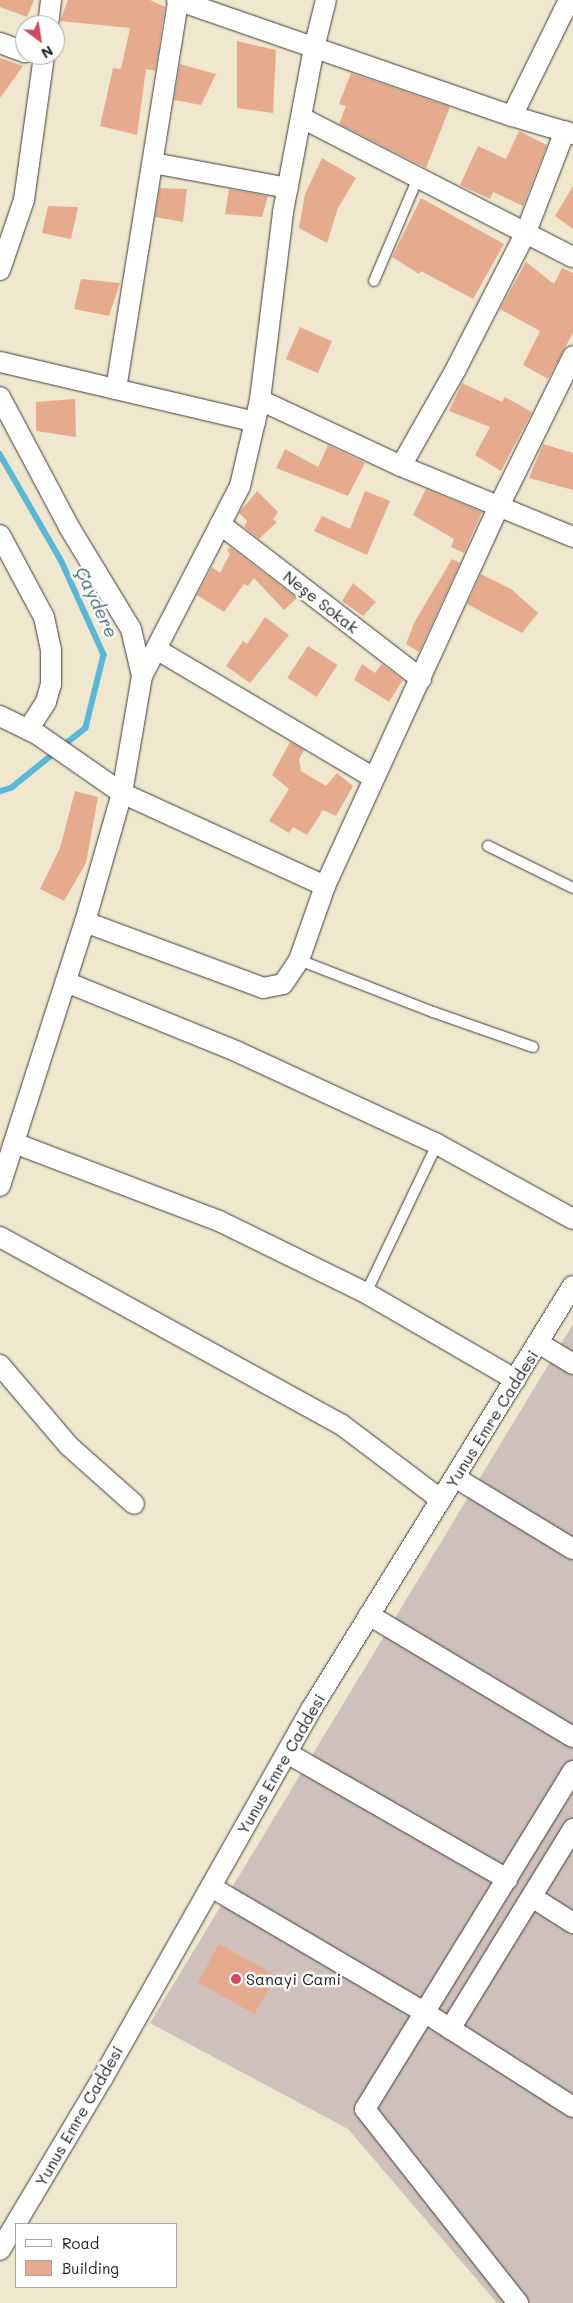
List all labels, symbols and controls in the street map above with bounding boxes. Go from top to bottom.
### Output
north arrow [15,15,65,65]
text: N [38,42,57,63]
water label: Çaydere [71,563,123,641]
street label: Neşe Sokak [280,567,362,637]
street label: Yunus Emre Caddesi [442,1347,542,1491]
street label: Yunus Emre Caddesi [233,1690,329,1838]
place label: Sanayi Cami [246,1969,341,1989]
marker: Sanayi Cami [230,1973,242,1985]
street label: Yunus Emre Caddesi [31,2042,127,2190]
legend [15,2223,178,2288]
text: Road [62,2233,99,2253]
text: Building [62,2258,119,2278]

